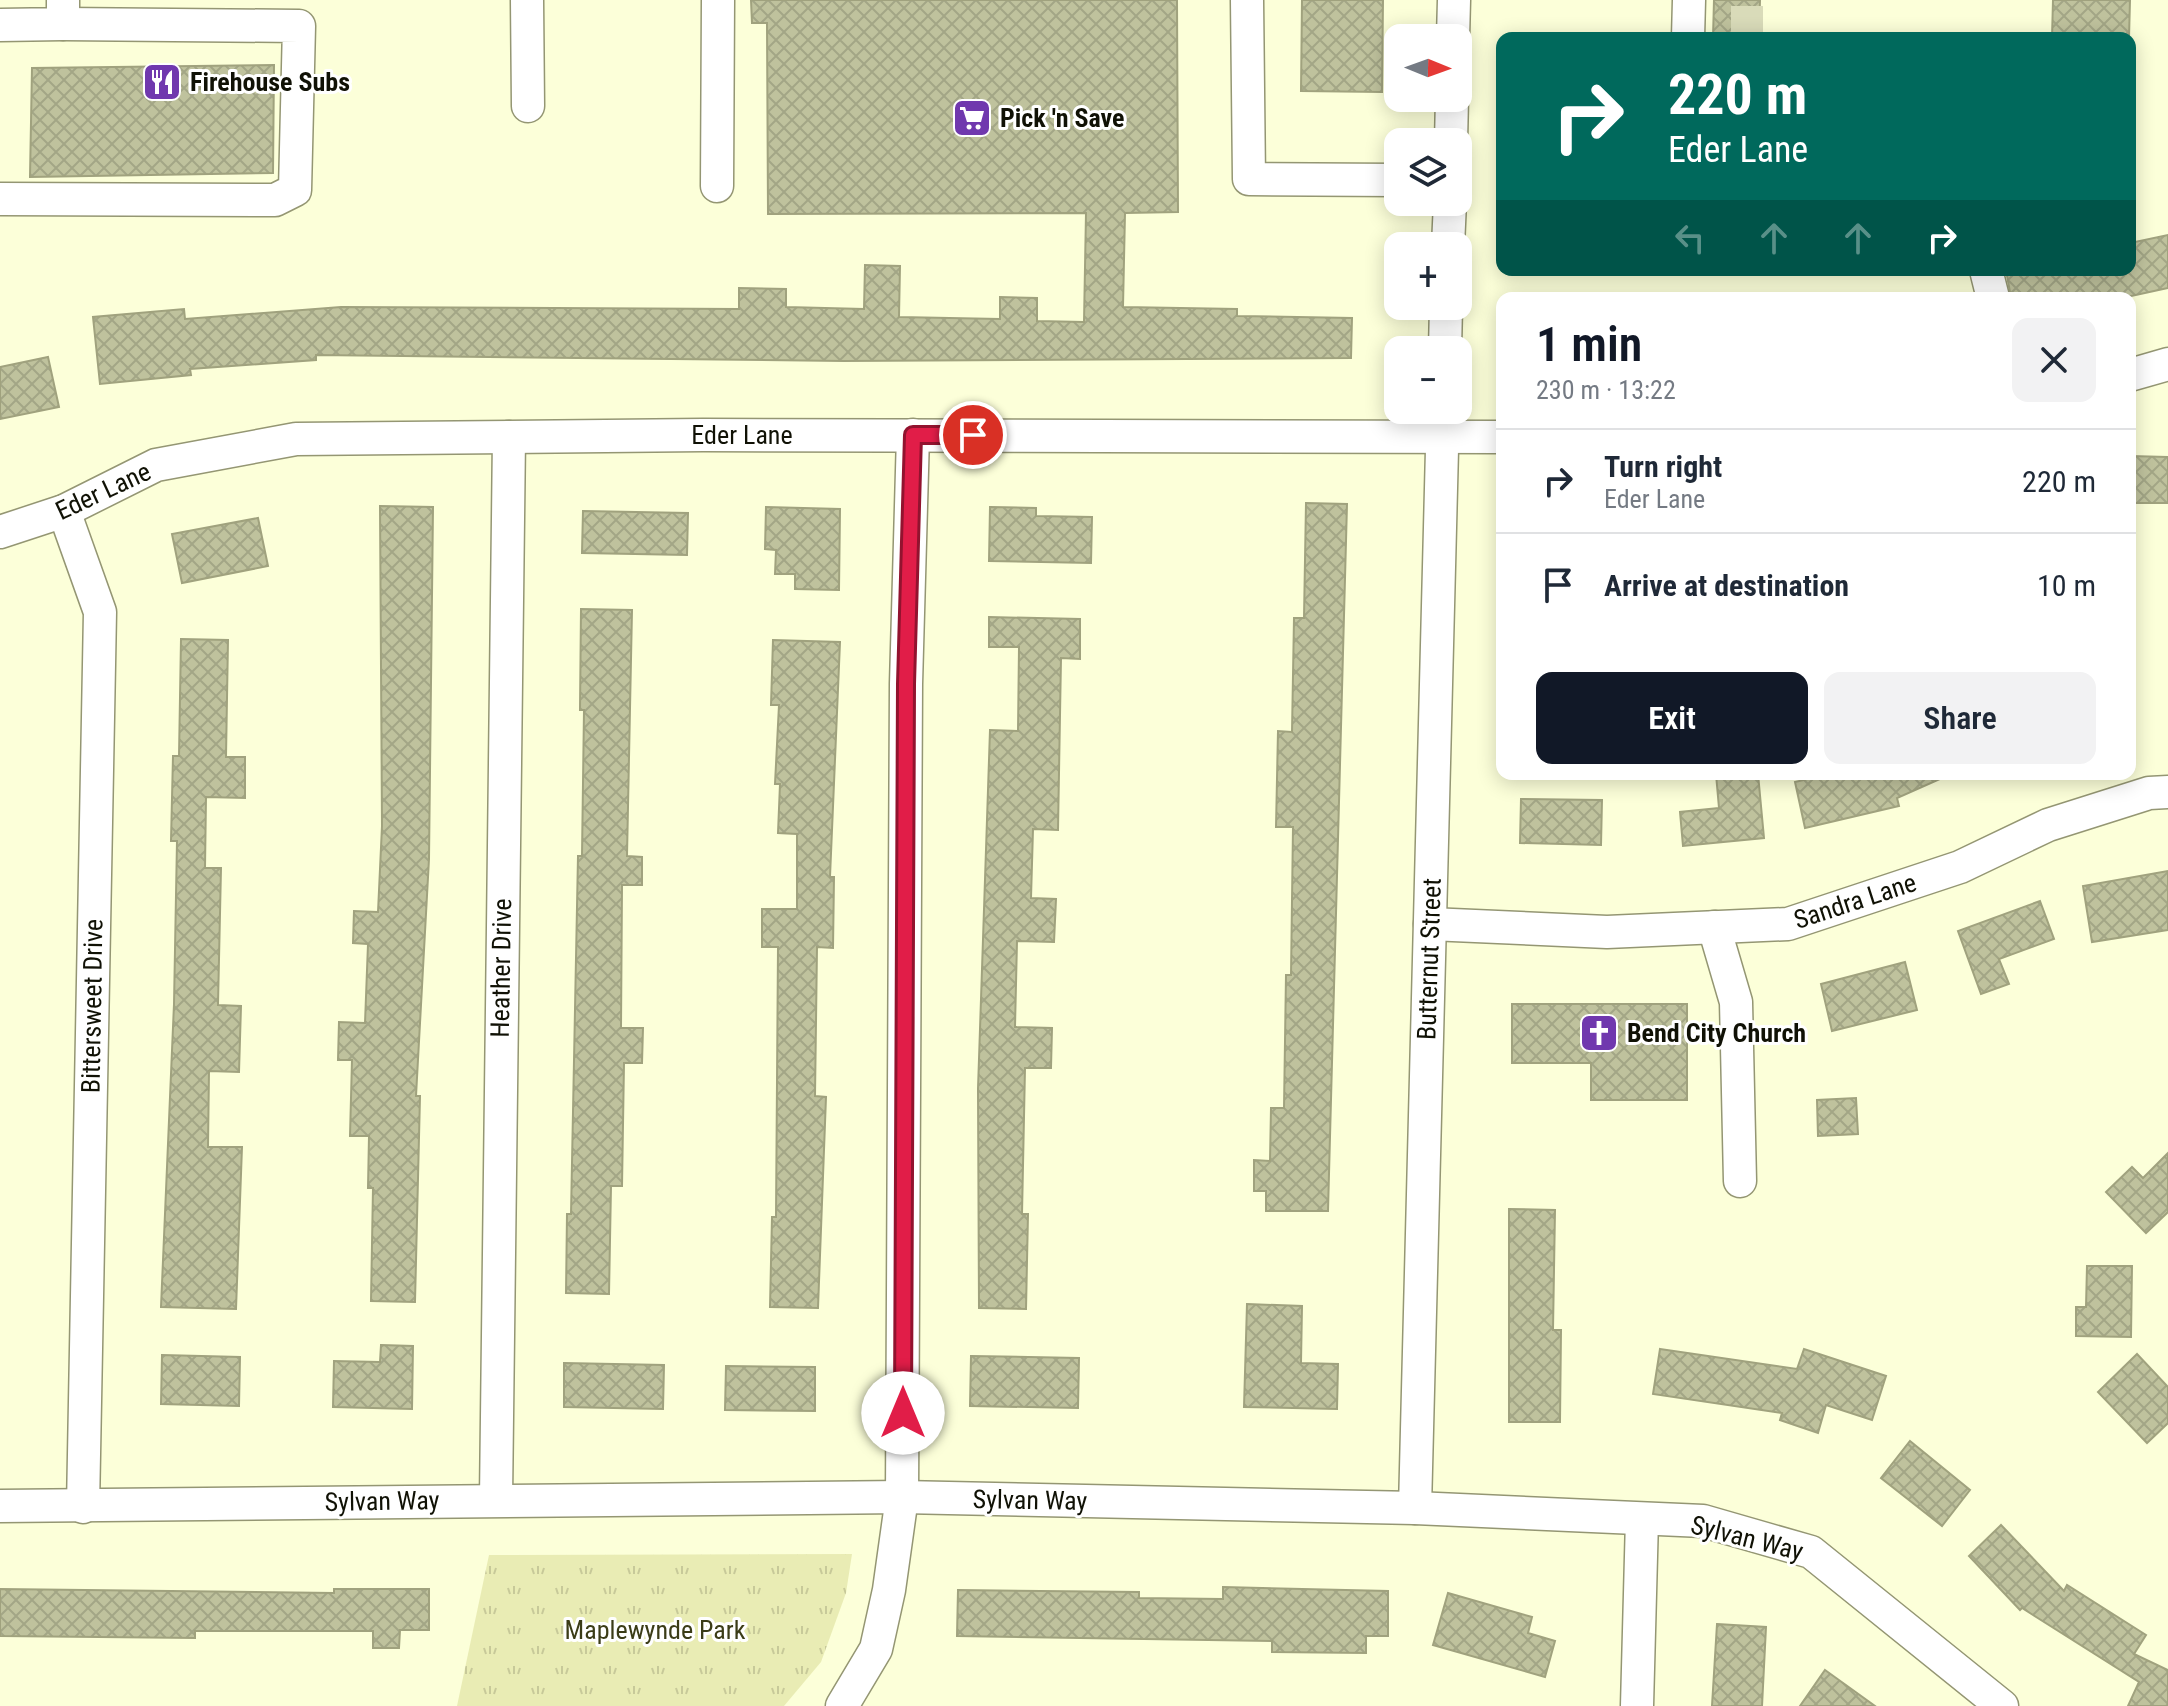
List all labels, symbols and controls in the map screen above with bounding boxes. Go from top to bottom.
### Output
north arrow [1384,24,1472,112]
map controls [1384,24,1472,424]
restaurant icon: Firehouse Subs [141,61,183,103]
text: 220 m [1668,62,1807,128]
icon: right [1536,64,1640,168]
place label: Firehouse Subs [190,67,350,97]
supermarket icon: Pick 'n Save [951,97,993,139]
place label: Pick 'n Save [1000,103,1124,133]
button: layers [1384,128,1472,216]
text: Eder Lane [1668,129,1808,171]
icon: left [1668,216,1712,260]
icon: ahead [1752,216,1796,260]
icon: ahead [1836,216,1880,260]
icon: right [1920,216,1964,260]
button: + [1384,232,1472,320]
text: 1 min [1536,316,1642,373]
button: close [2012,318,2096,402]
button: − [1384,336,1472,424]
text: 230 m · 13:22 [1536,375,1676,405]
pin [939,401,1007,469]
icon: arrive [951,413,995,457]
street label: Eder Lane [691,420,793,450]
text: Turn right [1604,449,1722,484]
street label: Eder Lane [51,456,155,526]
icon: right [1536,459,1580,503]
text: 220 m [2022,464,2096,499]
text: Eder Lane [1604,484,1705,514]
icon: arrive [1536,563,1580,607]
text: Arrive at destination [1604,568,1849,603]
text: 10 m [2037,568,2096,603]
button: Exit [1536,672,1808,764]
button: Share [1824,672,2096,764]
street label: Sandra Lane [1790,867,1920,935]
street label: Butternut Street [1411,878,1447,1040]
street label: Heather Drive [485,898,517,1038]
street label: Bittersweet Drive [75,919,109,1093]
church icon: Bend City Church [1578,1012,1620,1054]
place label: Bend City Church [1627,1018,1806,1048]
position arrow [861,1371,945,1455]
street label: Sylvan Way [972,1484,1088,1516]
street label: Sylvan Way [324,1485,440,1517]
street label: Sylvan Way [1688,1510,1806,1566]
park label: Maplewynde Park [565,1615,746,1645]

